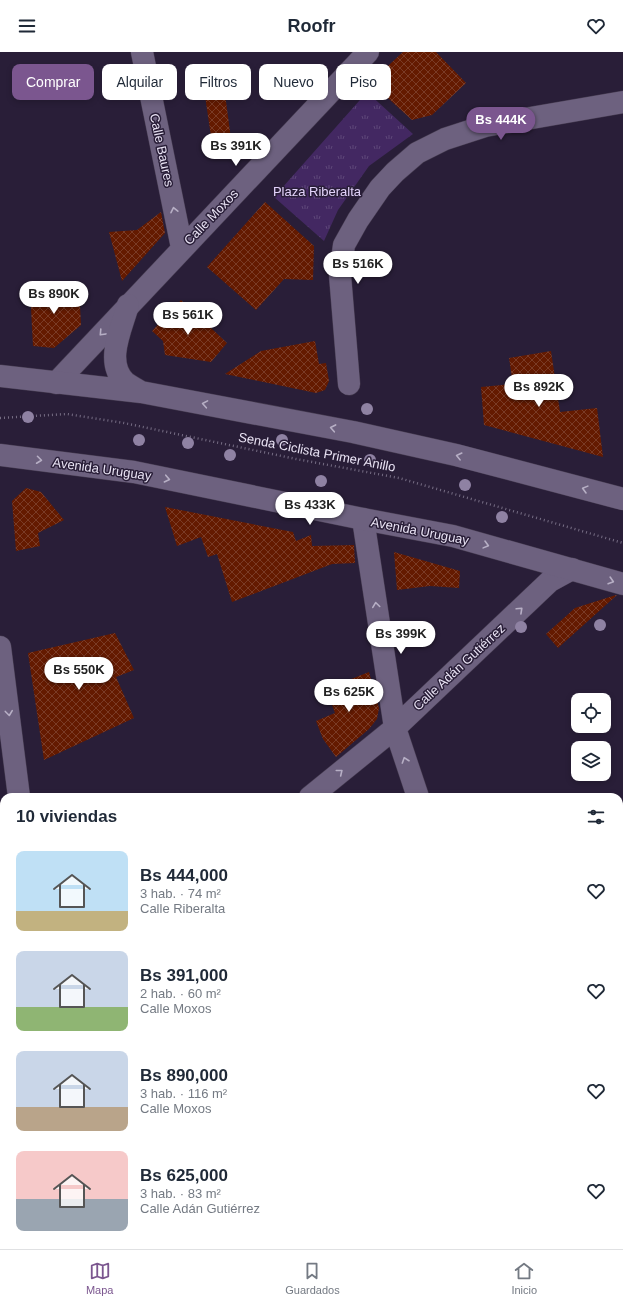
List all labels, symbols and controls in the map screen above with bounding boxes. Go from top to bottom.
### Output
icon: menu [16,15,38,37]
icon: heart [585,15,607,37]
text: Roofr [288,16,336,36]
chip: Comprar [12,64,94,100]
chip: Alquilar [102,64,177,100]
chip: Filtros [185,64,251,100]
chip: Nuevo [259,64,328,100]
chip: Piso [336,64,391,100]
pin: Bs 444K [464,107,538,141]
street label: Calle Baures [147,112,177,188]
text: Bs 444K [475,112,527,127]
pin: Bs 391K [199,133,273,167]
text: Bs 391K [210,138,262,153]
park label: Plaza Riberalta [273,184,362,199]
street label: Calle Moxos [181,186,242,248]
one-way arrow [170,207,179,213]
pin: Bs 516K [321,251,395,285]
text: Bs 516K [332,256,384,271]
pin: Bs 890K [17,281,91,315]
text: Bs 890K [28,286,80,301]
pin: Bs 561K [151,302,225,336]
text: Bs 561K [162,307,214,322]
one-way arrow [99,328,107,336]
pin: Bs 892K [502,374,576,408]
text: Bs 892K [513,379,565,394]
one-way arrow [202,400,208,408]
one-way arrow [329,424,336,432]
street label: Senda Ciclista Primer Anillo [237,429,397,475]
one-way arrow [456,452,463,461]
one-way arrow [36,455,42,464]
street label: Avenida Uruguay [52,455,153,483]
one-way arrow [164,474,170,482]
one-way arrow [582,485,589,494]
pin: Bs 433K [273,492,347,526]
text: Bs 433K [284,497,336,512]
street label: Avenida Uruguay [370,514,471,548]
one-way arrow [483,540,490,549]
one-way arrow [608,576,615,585]
one-way arrow [372,602,381,608]
one-way arrow [515,607,523,615]
pin: Bs 399K [364,621,438,655]
street label: Calle Adán Gutiérrez [410,621,508,713]
text: Bs 399K [375,626,427,641]
pin: Bs 550K [42,657,116,691]
text: Bs 550K [53,662,105,677]
pin: Bs 625K [312,679,386,713]
text: Bs 625K [323,684,375,699]
map controls [571,693,611,781]
button: locate [571,693,611,733]
one-way arrow [4,710,13,716]
button: layers [571,741,611,781]
one-way arrow [402,757,410,764]
one-way arrow [336,770,343,777]
icon: filters [585,806,607,828]
text: 10 viviendas [16,807,117,826]
text: Bs 444,000 [140,866,228,885]
icon: home [48,867,96,915]
icon: heart [585,880,607,902]
text: 3 hab. · 74 m² [140,886,221,901]
text: Calle Riberalta [140,901,225,916]
text: Bs 391,000 [140,966,228,985]
icon: home [48,967,96,1015]
icon: heart [585,980,607,1002]
text: 2 hab. · 60 m² [140,986,221,1001]
text: Calle Moxos [140,1001,212,1016]
text: Bs 890,000 [140,1066,228,1085]
icon: home [48,1067,96,1115]
icon: heart [585,1080,607,1102]
text: 3 hab. · 116 m² [140,1086,227,1101]
text: Calle Moxos [140,1101,212,1116]
text: Bs 625,000 [140,1166,228,1185]
icon: home [48,1167,96,1215]
icon: heart [585,1180,607,1202]
text: 3 hab. · 83 m² [140,1186,221,1201]
text: Calle Adán Gutiérrez [140,1201,260,1216]
tab: Mapa [86,1260,113,1296]
tab: Guardados [285,1260,340,1296]
tab: Inicio [511,1260,537,1296]

